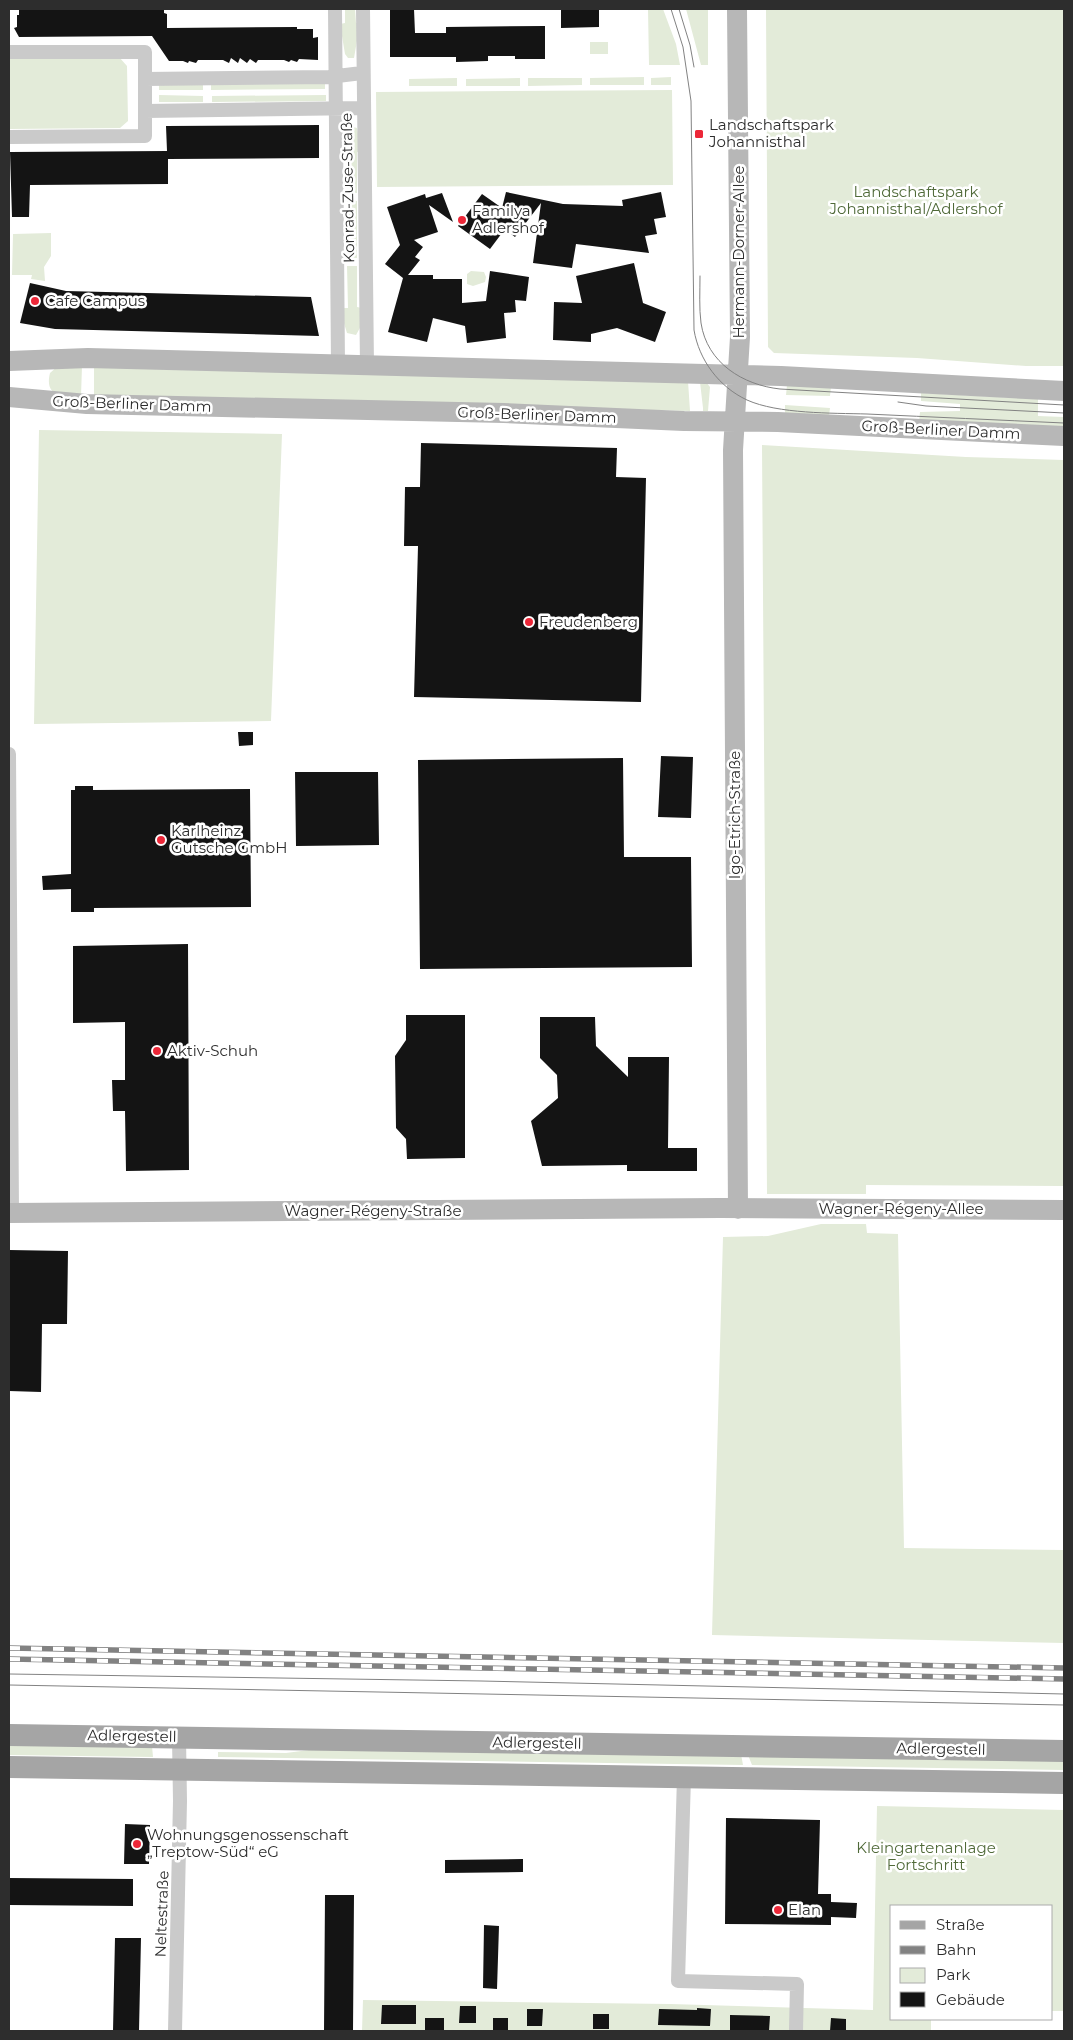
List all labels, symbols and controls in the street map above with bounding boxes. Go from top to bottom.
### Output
street label: Konrad-Zuse-Straße [337,113,358,263]
place label: Landschaftspark Johannisthal [708,115,834,151]
marker: Landschaftspark Johannisthal [693,128,705,140]
street label: Hermann-Dorner-Allee [729,165,748,339]
park label: Landschaftspark Johannisthal/Adlershof [829,182,1003,218]
place label: Familya Adlershof [472,201,545,237]
marker: Familya Adlershof [456,214,468,226]
place label: Cafe Campus [45,291,145,310]
marker: Cafe Campus [29,295,41,307]
street label: Groß-Berliner Damm [52,391,212,416]
street label: Groß-Berliner Damm [457,402,617,427]
street label: Groß-Berliner Damm [861,416,1021,443]
place label: Freudenberg [539,612,638,631]
marker: Freudenberg [523,616,535,628]
street label: Igo-Etrich-Straße [725,751,744,879]
place label: Karlheinz Gutsche GmbH [171,821,287,857]
marker: Karlheinz Gutsche GmbH [155,834,167,846]
place label: Aktiv-Schuh [167,1041,258,1060]
marker: Aktiv-Schuh [151,1045,163,1057]
street label: Wagner-Régeny-Allee [818,1199,984,1218]
street label: Wagner-Régeny-Straße [285,1201,461,1220]
street label: Adlergestell [87,1725,177,1746]
street label: Adlergestell [492,1732,582,1753]
street label: Adlergestell [896,1738,986,1759]
place label: Wohnungsgenossenschaft „Treptow-Süd“ eG [147,1825,349,1861]
marker: Wohnungsgenossenschaft „Treptow-Süd“ eG [131,1838,143,1850]
park label: Kleingartenanlage Fortschritt [856,1838,996,1874]
street label: Neltestraße [150,1870,173,1958]
place label: Elan [788,1900,821,1919]
marker: Elan [772,1904,784,1916]
legend [890,1905,1053,2020]
text: Straße [936,1915,985,1934]
text: Bahn [936,1940,976,1959]
text: Park [936,1965,970,1984]
text: Gebäude [936,1990,1005,2009]

